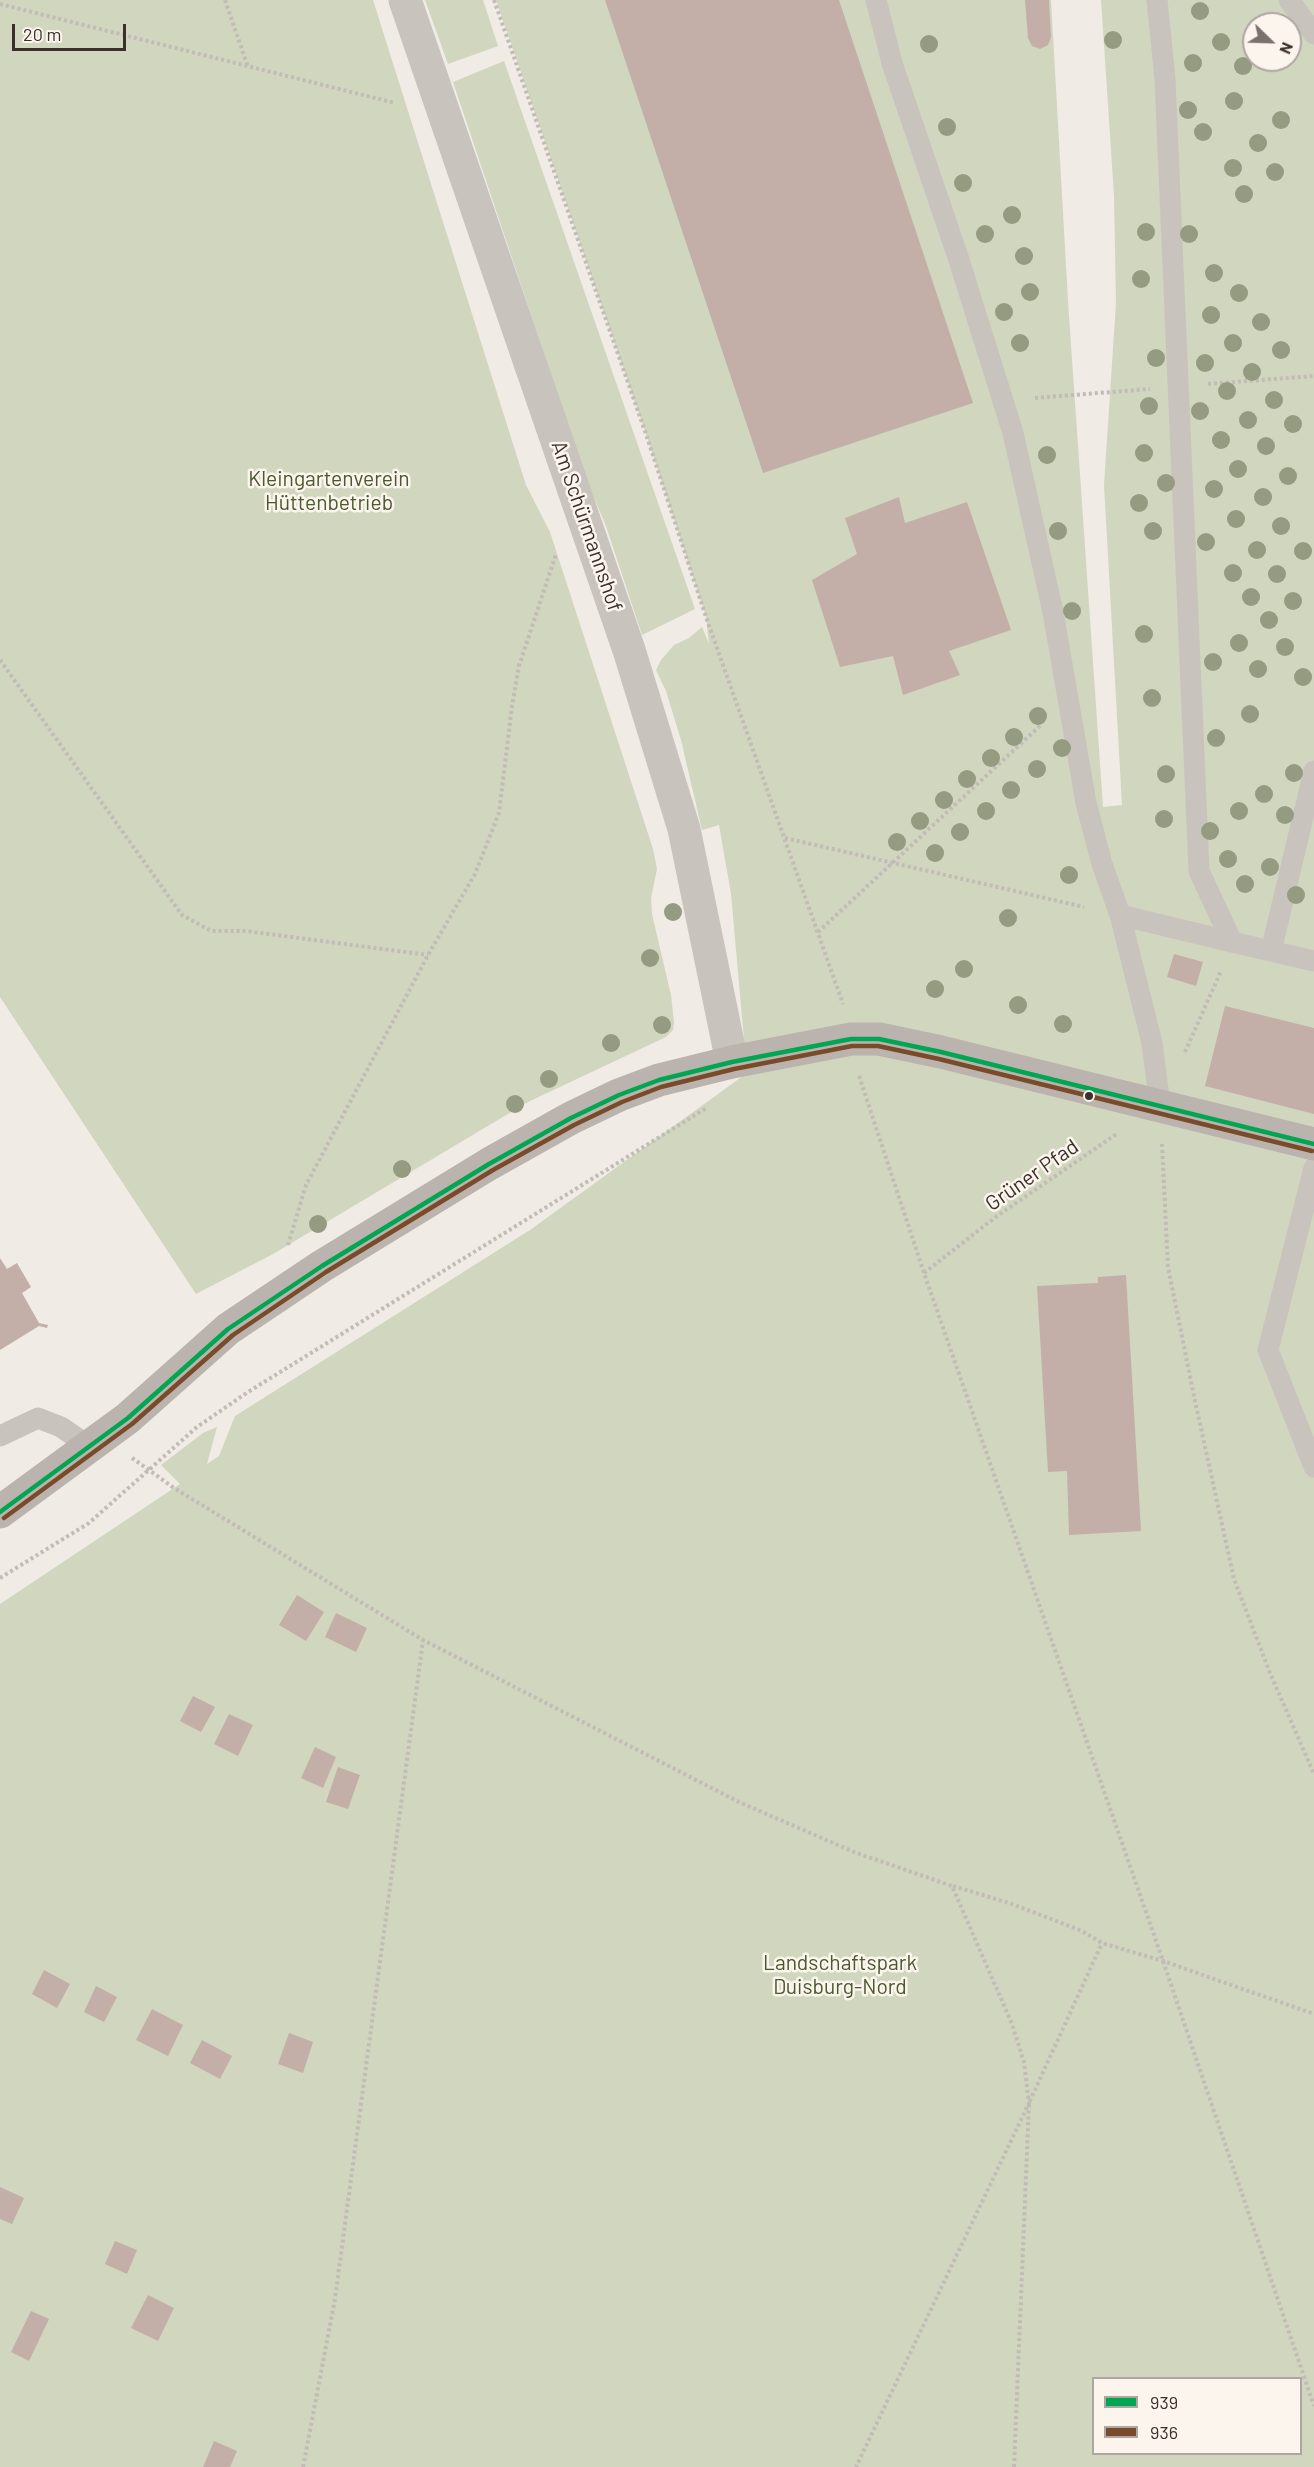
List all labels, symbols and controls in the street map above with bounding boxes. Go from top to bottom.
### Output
scale bar [15,12,129,50]
north arrow [1242,12,1302,72]
text: 20 m [23,23,61,45]
text: N [1276,40,1298,57]
street label: Am Schürmannshof [546,437,628,615]
park label: Kleingartenverein Hüttenbetrieb [248,466,410,516]
unlabelled marker [1083,1090,1095,1102]
street label: Grüner Pfad [981,1134,1083,1216]
park label: Landschaftspark Duisburg-Nord [763,1950,917,2000]
legend [1092,2377,1302,2455]
text: 939 [1150,2391,1178,2413]
text: 936 [1150,2421,1178,2443]

